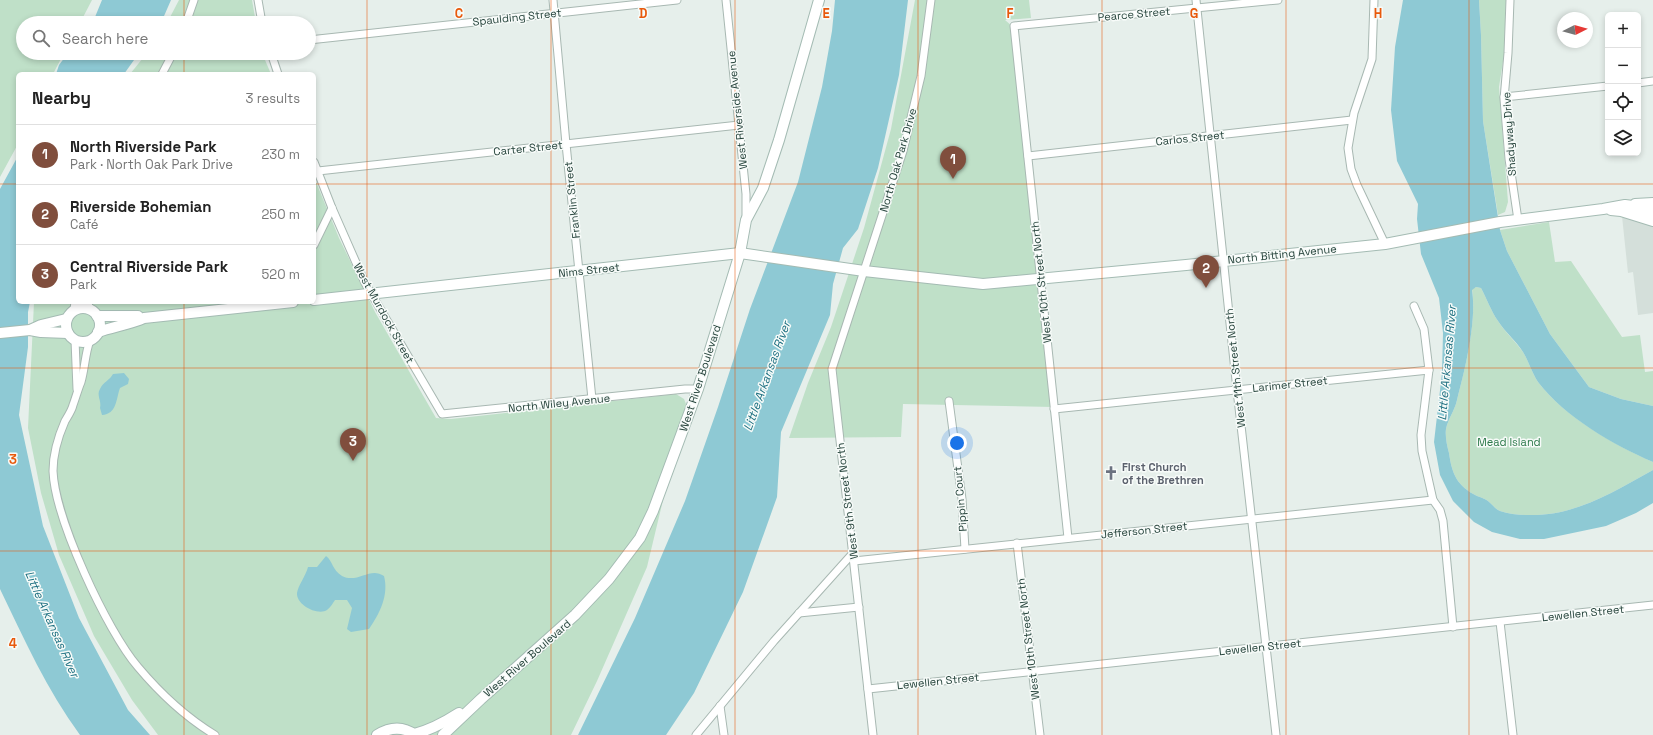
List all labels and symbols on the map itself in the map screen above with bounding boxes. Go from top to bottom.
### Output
street label: Pearce Street [1097,4,1171,24]
text: C [455,5,463,22]
street label: Spaulding Street [472,5,562,29]
text: D [639,5,648,22]
text: E [822,5,830,22]
text: F [1007,5,1014,22]
text: G [1190,5,1198,22]
text: H [1374,5,1382,22]
north arrow [1557,12,1593,48]
street label: West Riverside Avenue [724,50,750,170]
street label: Shadyway Drive [1499,91,1519,177]
street label: North Oak Park Drive [876,106,920,214]
street label: Carlos Street [1155,127,1225,149]
street label: Carter Street [493,137,563,159]
pin: 1 [940,146,966,179]
street label: Franklin Street [561,161,583,239]
street label: West 10th Street North [1028,220,1054,344]
street label: North Bitting Avenue [1227,241,1337,267]
pin: 2 [1193,255,1219,288]
street label: West Murdock Street [351,260,417,366]
street label: Nims Street [558,260,620,280]
water label: Little Arkansas River [1434,303,1460,421]
street label: West 11th Street North [1222,308,1248,428]
water label: Little Arkansas River [740,318,795,433]
street label: West River Boulevard [676,323,724,433]
street label: Larimer Street [1252,373,1328,395]
street label: North Wiley Avenue [507,391,611,415]
pin: 3 [340,428,366,461]
your location [947,433,967,453]
park label: Mead Island [1477,435,1541,449]
street label: West 9th Street North [833,442,861,560]
text: 3 [9,451,17,468]
place label: First Church of the Brethren [1122,460,1204,487]
church icon: First Church of the Brethren [1103,465,1119,481]
street label: Pippin Court [950,466,970,532]
street label: Jefferson Street [1100,518,1188,542]
water label: Little Arkansas River [21,568,83,681]
street label: West 10th Street North [1014,577,1042,701]
street label: Lewellen Street [1541,602,1625,624]
street label: West River Boulevard [480,616,574,700]
text: 4 [9,635,17,652]
street label: Lewellen Street [1218,636,1302,658]
street label: Lewellen Street [896,670,980,692]

